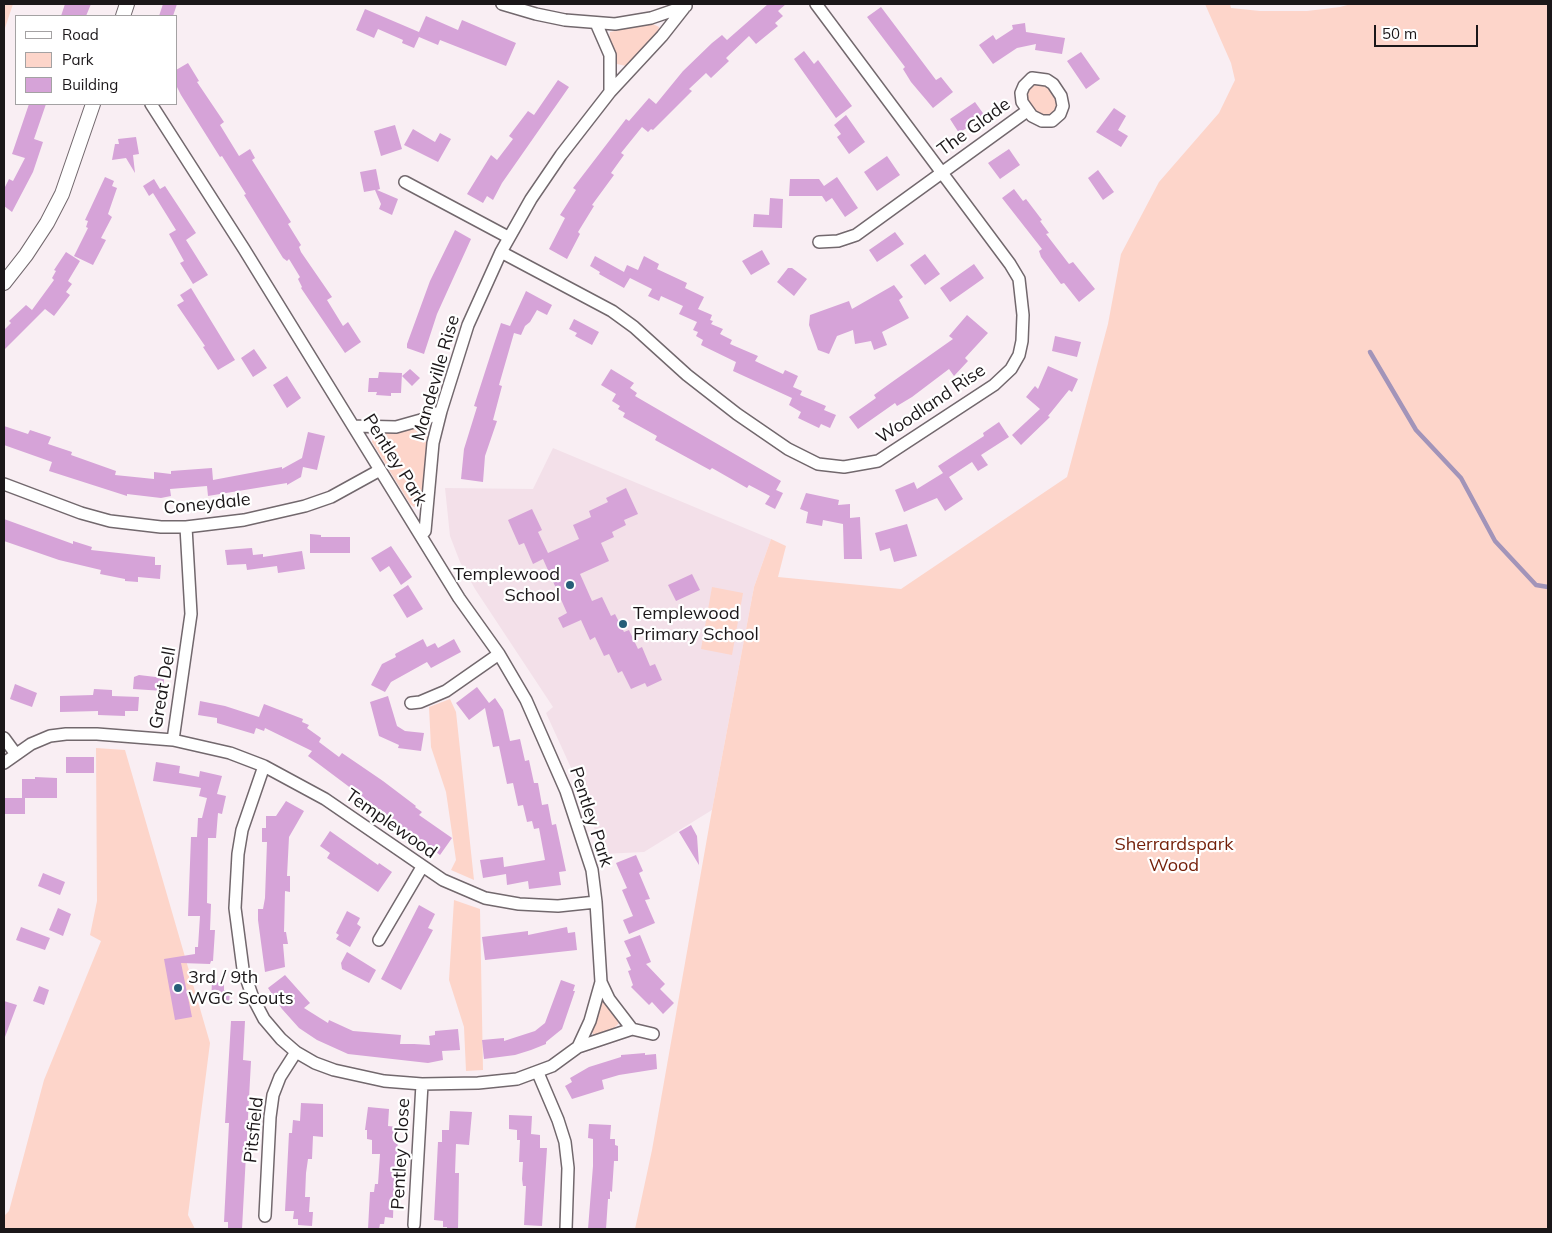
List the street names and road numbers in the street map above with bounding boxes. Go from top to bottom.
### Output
street label: The Glade [933,93,1015,161]
street label: Mandeville Rise [408,313,464,443]
street label: Woodland Rise [872,360,990,448]
street label: Pentley Park [358,410,432,510]
street label: Coneydale [162,489,252,519]
street label: Great Dell [145,645,181,731]
street label: Pentley Park [565,764,617,870]
street label: Templewood [341,785,441,863]
street label: Pitsfield [240,1096,268,1164]
street label: Pentley Close [387,1098,415,1210]

